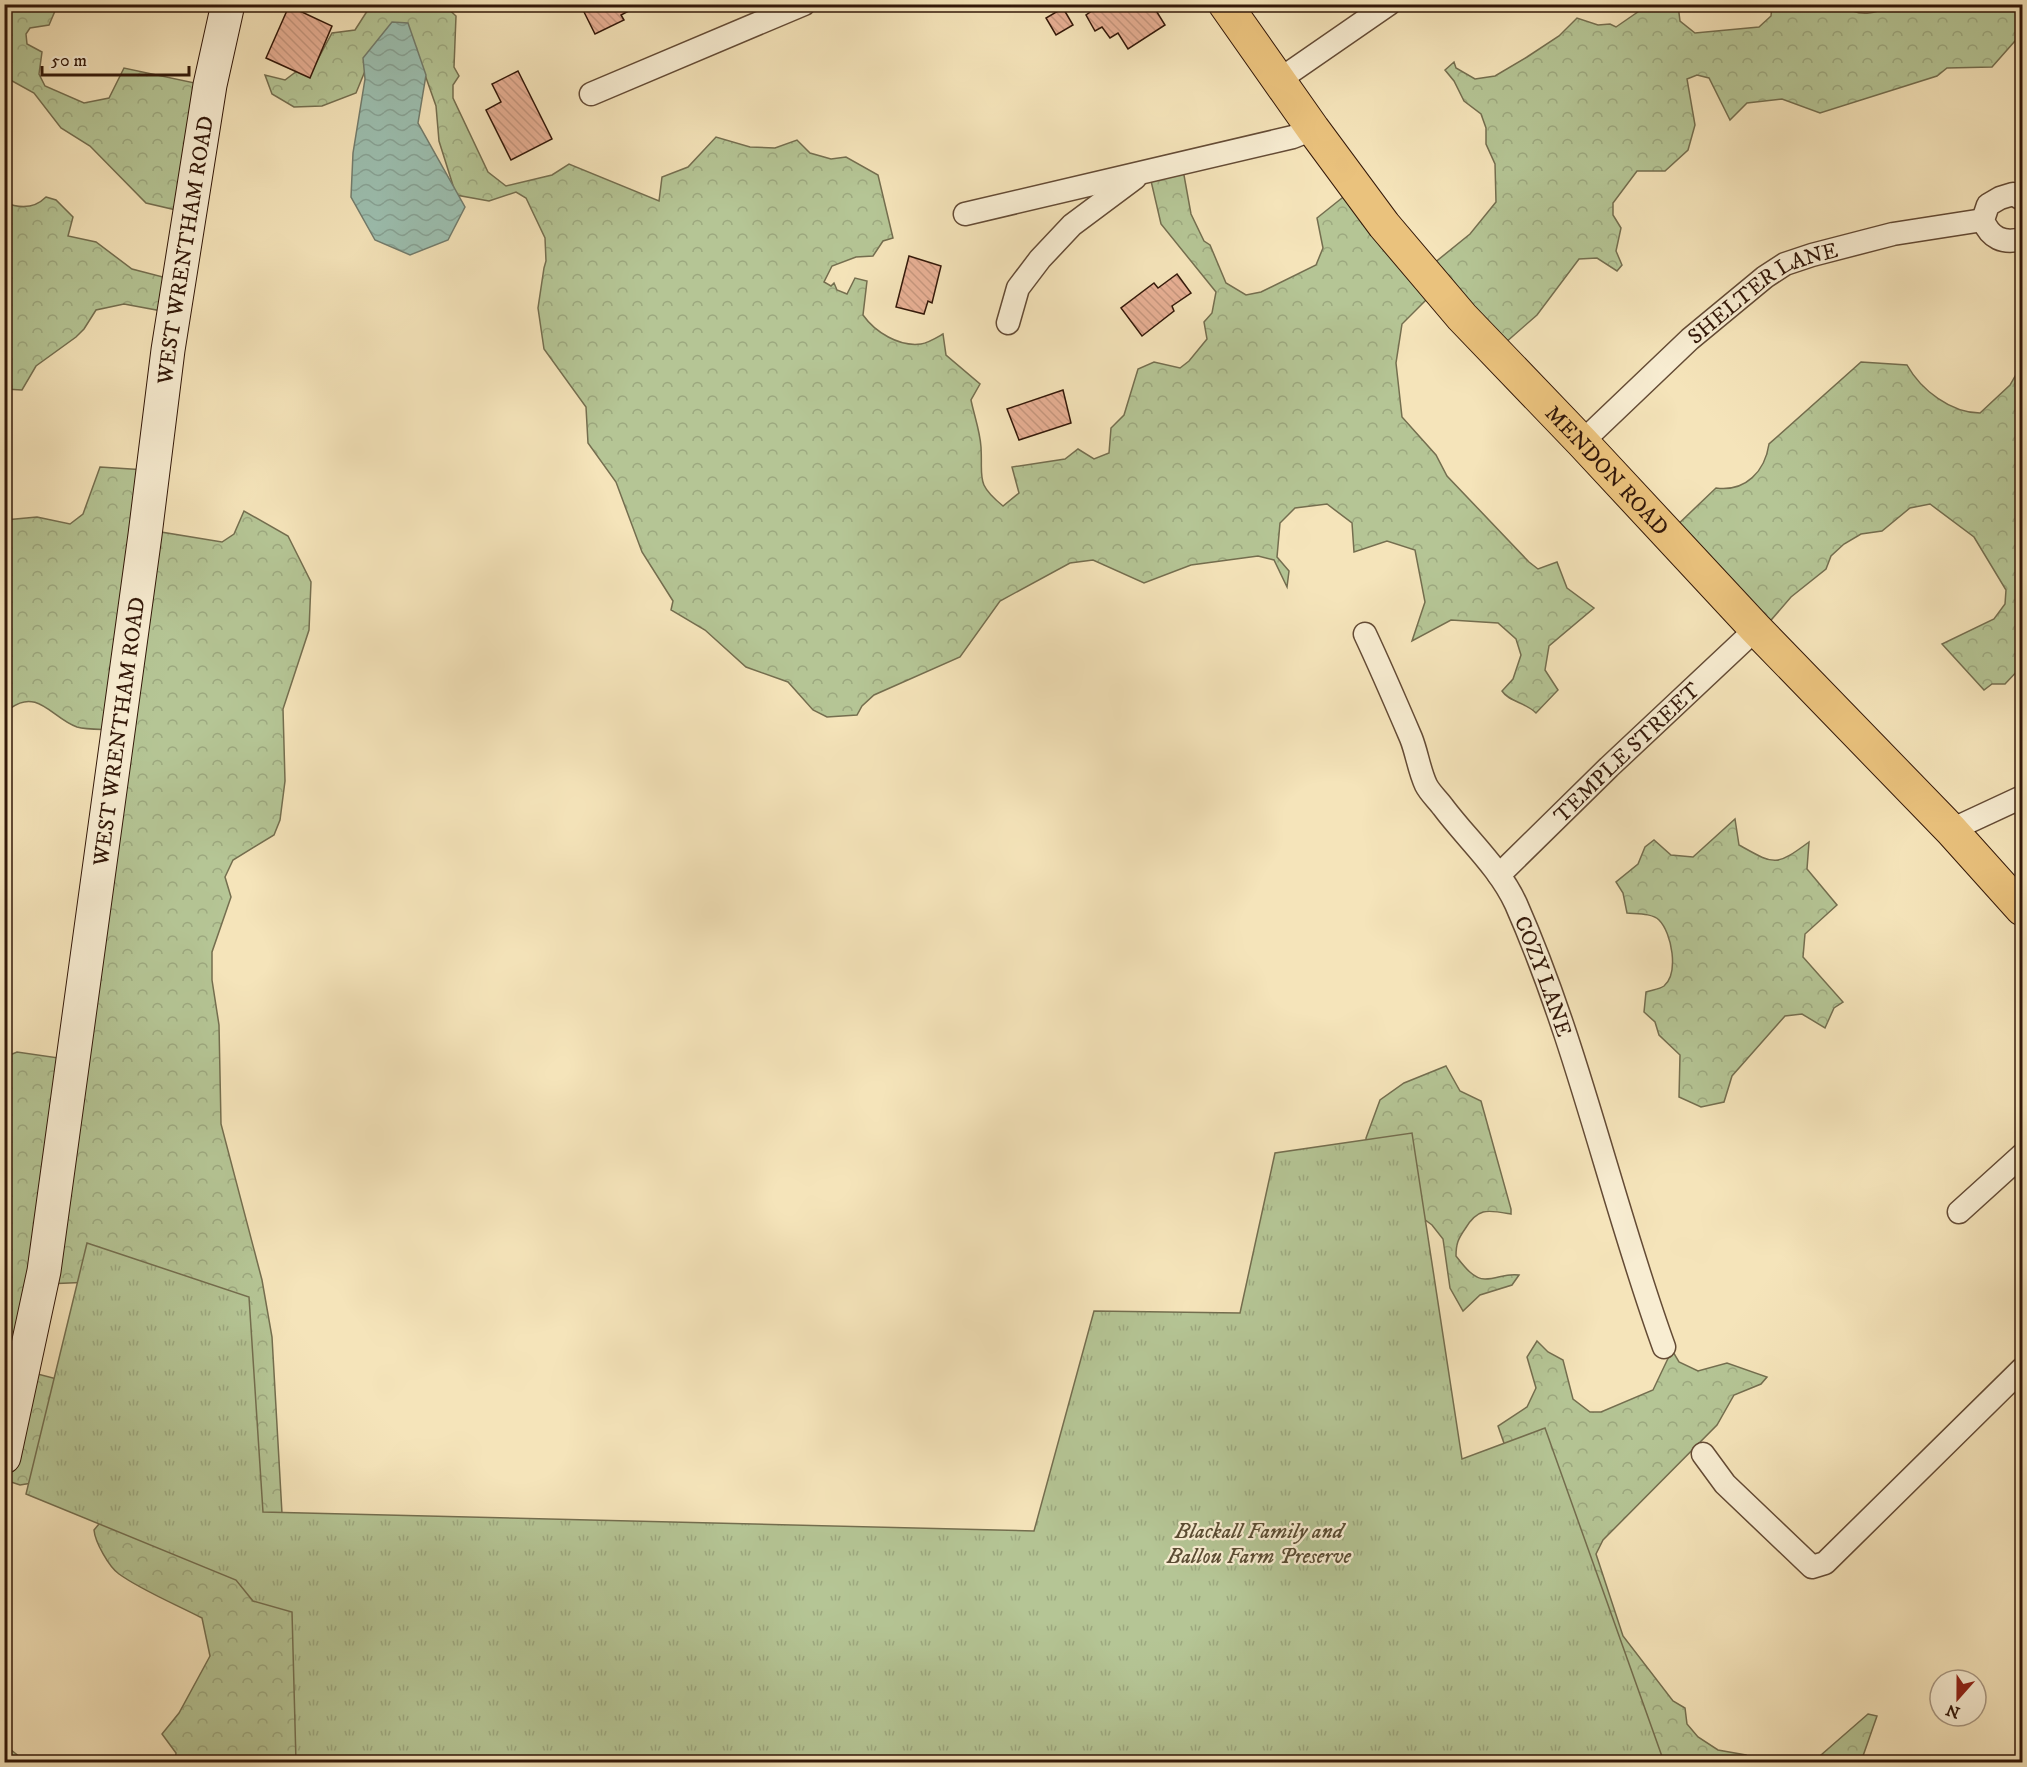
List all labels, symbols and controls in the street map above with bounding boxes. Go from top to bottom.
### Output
scale bar [42,39,189,77]
text: 50 m [51,50,87,72]
street label: WEST WRENTHAM ROAD [152,114,220,387]
street label: SHELTER LANE [1682,237,1841,351]
street label: MENDON ROAD [1539,400,1674,542]
street label: WEST WRENTHAM ROAD [88,595,151,869]
street label: TEMPLE STREET [1548,677,1706,829]
street label: COZY LANE [1508,912,1577,1040]
park label: Blackall Family and Ballou Farm Preserve [1166,1518,1352,1570]
north arrow [1928,1668,1988,1728]
text: N [1943,1699,1963,1723]

